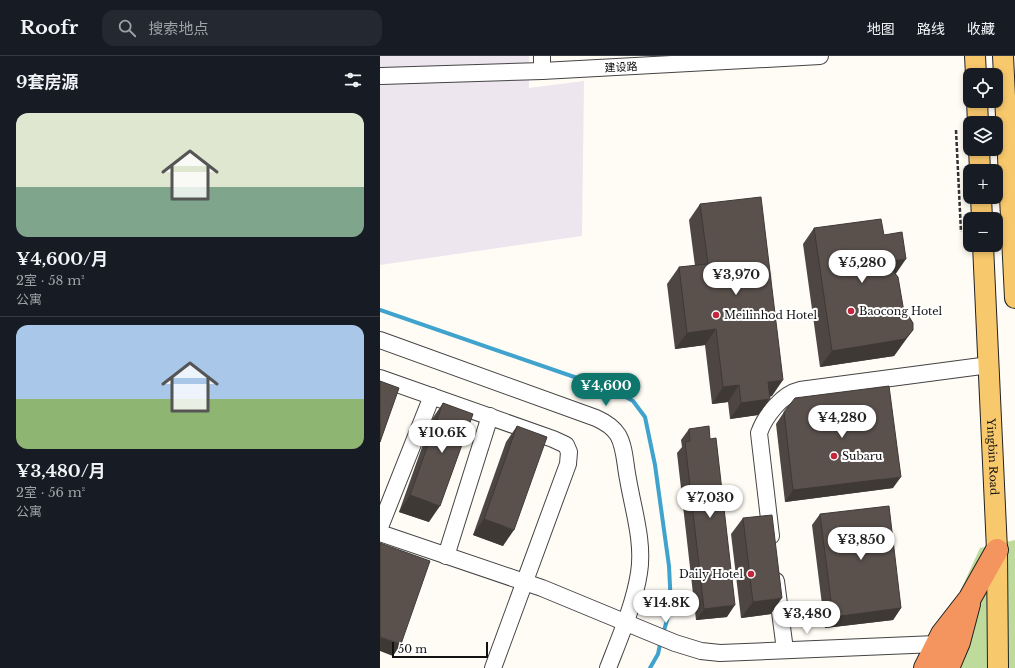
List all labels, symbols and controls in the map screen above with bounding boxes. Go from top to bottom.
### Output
search box [102,10,382,46]
text: Roofr [20,16,78,39]
icon: search [116,17,138,39]
text: 搜索地点 [148,19,208,38]
text: 地图 [867,20,895,38]
text: 路线 [917,20,945,38]
text: 收藏 [967,20,995,38]
street label: 建设路 [604,59,638,75]
map controls [963,68,1003,252]
button: locate [963,68,1003,108]
icon: filters [342,69,364,91]
text: 9套房源 [16,72,78,93]
button: layers [963,116,1003,156]
icon: home [154,139,226,211]
button: + [963,164,1003,204]
button: − [963,212,1003,252]
text: ¥4,600/月 [16,249,108,270]
pin: ¥5,280 [829,250,895,284]
text: ¥5,280 [838,254,886,271]
pin: ¥3,970 [703,262,769,296]
text: ¥3,970 [712,266,760,283]
text: 2室 · 58 m² [16,272,85,289]
text: 公寓 [16,291,42,308]
place label: Baocong Hotel [859,304,943,318]
marker: Baocong Hotel [846,306,856,316]
place label: Meilinhod Hotel [724,308,818,322]
marker: Meilinhod Hotel [711,310,721,320]
icon: home [154,351,226,423]
pin: ¥4,600 [573,373,639,407]
text: ¥4,600 [580,377,632,394]
pin: ¥4,280 [809,405,875,439]
text: ¥4,280 [817,409,867,426]
street label: Yingbin Road [984,417,1002,496]
pin: ¥10.6K [409,420,475,454]
text: ¥10.6K [418,424,466,441]
place label: Subaru [842,449,883,463]
marker: Subaru [829,451,839,461]
text: ¥3,480/月 [16,461,106,482]
text: 2室 · 56 m² [16,484,85,501]
pin: ¥7,030 [677,485,743,519]
text: ¥7,030 [686,489,734,506]
text: 公寓 [16,503,42,520]
pin: ¥3,850 [828,527,894,561]
text: ¥3,850 [837,531,885,548]
place label: Daily Hotel [679,567,743,581]
marker: Daily Hotel [746,569,756,579]
pin: ¥14.8K [633,590,699,624]
text: ¥14.8K [642,594,690,611]
pin: ¥3,480 [774,601,840,635]
text: ¥3,480 [782,605,832,622]
scale bar [392,640,488,659]
text: 50 m [398,642,427,656]

